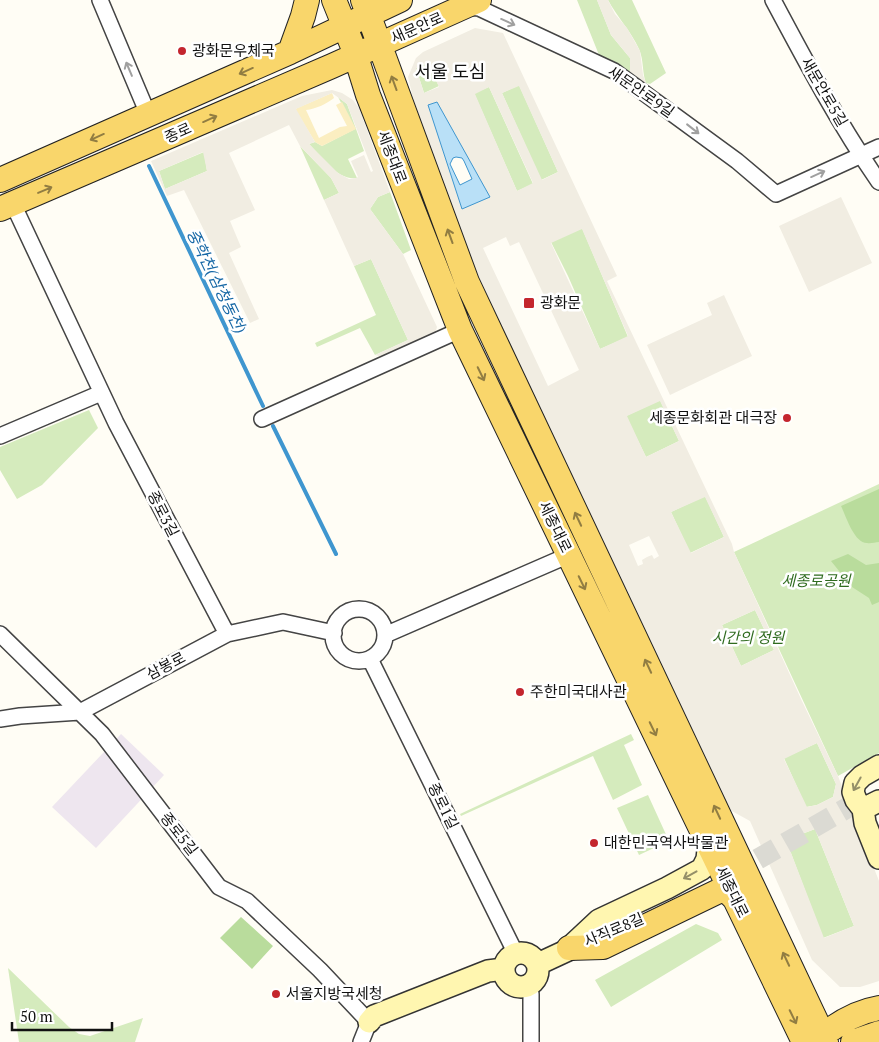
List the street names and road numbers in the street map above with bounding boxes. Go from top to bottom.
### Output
street label: 새문안로 [387,7,446,47]
street label: 새문안로5길 [797,53,853,130]
street label: 새문안로9길 [604,61,679,121]
street label: 종로 [161,117,194,147]
street label: 세종대로 [374,127,412,186]
street label: 종로3길 [144,487,184,540]
street label: 세종대로 [535,497,577,556]
street label: 삼봉로 [143,647,189,684]
street label: 종로1길 [424,779,464,832]
street label: 종로5길 [157,808,203,859]
street label: 세종대로 [712,862,754,921]
street label: 사직로8길 [581,908,647,951]

